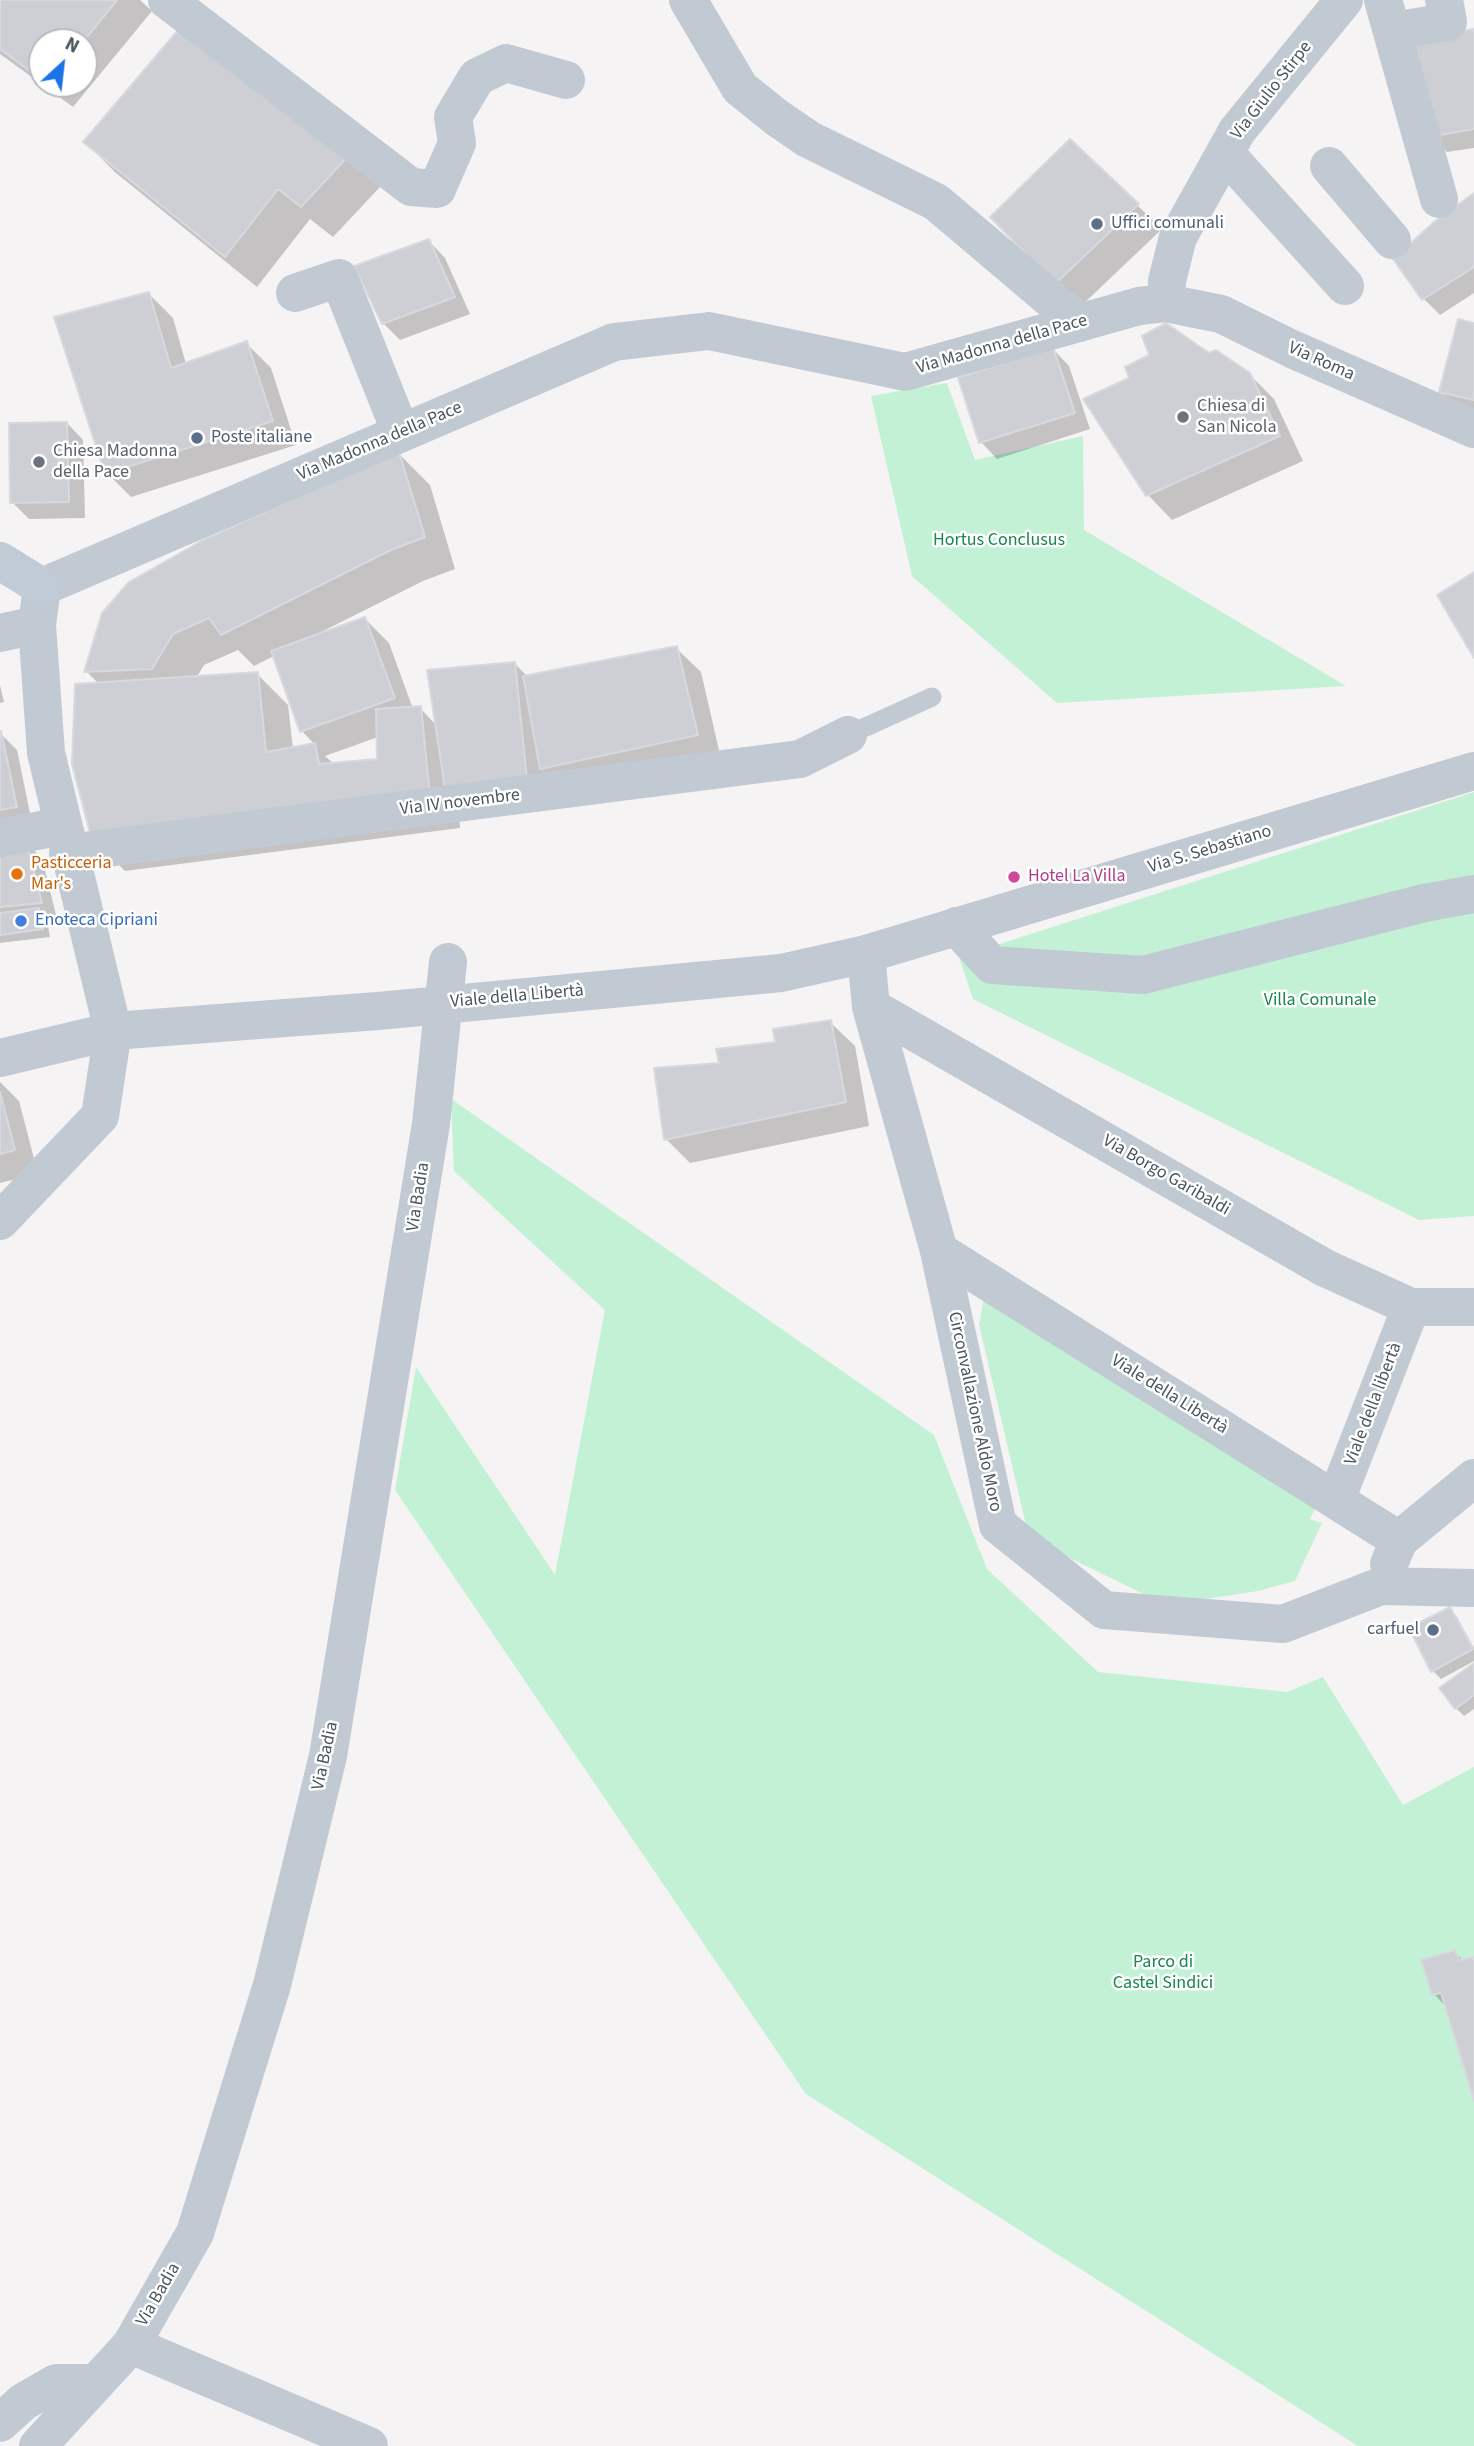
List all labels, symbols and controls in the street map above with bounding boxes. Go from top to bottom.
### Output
north arrow [28,28,98,98]
text: N [60,31,84,61]
street label: Via Giulio Stirpe [1227,37,1317,145]
place label: Uffici comunali [1111,213,1224,235]
marker: Uffici comunali [1089,216,1105,232]
street label: Via Madonna della Pace [914,310,1090,380]
street label: Via Roma [1285,338,1357,386]
place label: Chiesa di San Nicola [1197,396,1276,438]
street label: Via Madonna della Pace [294,398,466,486]
marker: Chiesa di San Nicola [1175,409,1191,425]
place label: Poste italiane [211,427,312,449]
marker: Poste italiane [189,430,205,446]
place label: Chiesa Madonna della Pace [53,441,177,484]
marker: Chiesa Madonna della Pace [31,454,47,470]
park label: Hortus Conclusus [933,530,1065,552]
street label: Via IV novembre [399,785,521,821]
street label: Via S. Sebastiano [1146,821,1274,879]
place label: Pasticceria Mar's [31,853,112,896]
marker: Pasticceria Mar's [9,866,25,882]
place label: Hotel La Villa [1028,866,1126,888]
marker: Hotel La Villa [1006,869,1022,885]
place label: Enoteca Cipriani [35,910,158,932]
marker: Enoteca Cipriani [13,913,29,929]
street label: Viale della Libertà [449,980,585,1014]
park label: Villa Comunale [1264,990,1376,1012]
street label: Via Borgo Garibaldi [1098,1131,1234,1221]
street label: Via Badia [403,1161,435,1233]
street label: Circonvallazione Aldo Moro [942,1310,1006,1514]
street label: Viale della libertà [1341,1340,1407,1468]
street label: Viale della Libertà [1107,1350,1231,1440]
place label: carfuel [1367,1619,1419,1641]
marker: carfuel [1425,1622,1441,1638]
street label: Via Badia [308,1720,344,1792]
park label: Parco di Castel Sindici [1113,1952,1213,1994]
street label: Via Badia [132,2259,186,2331]

